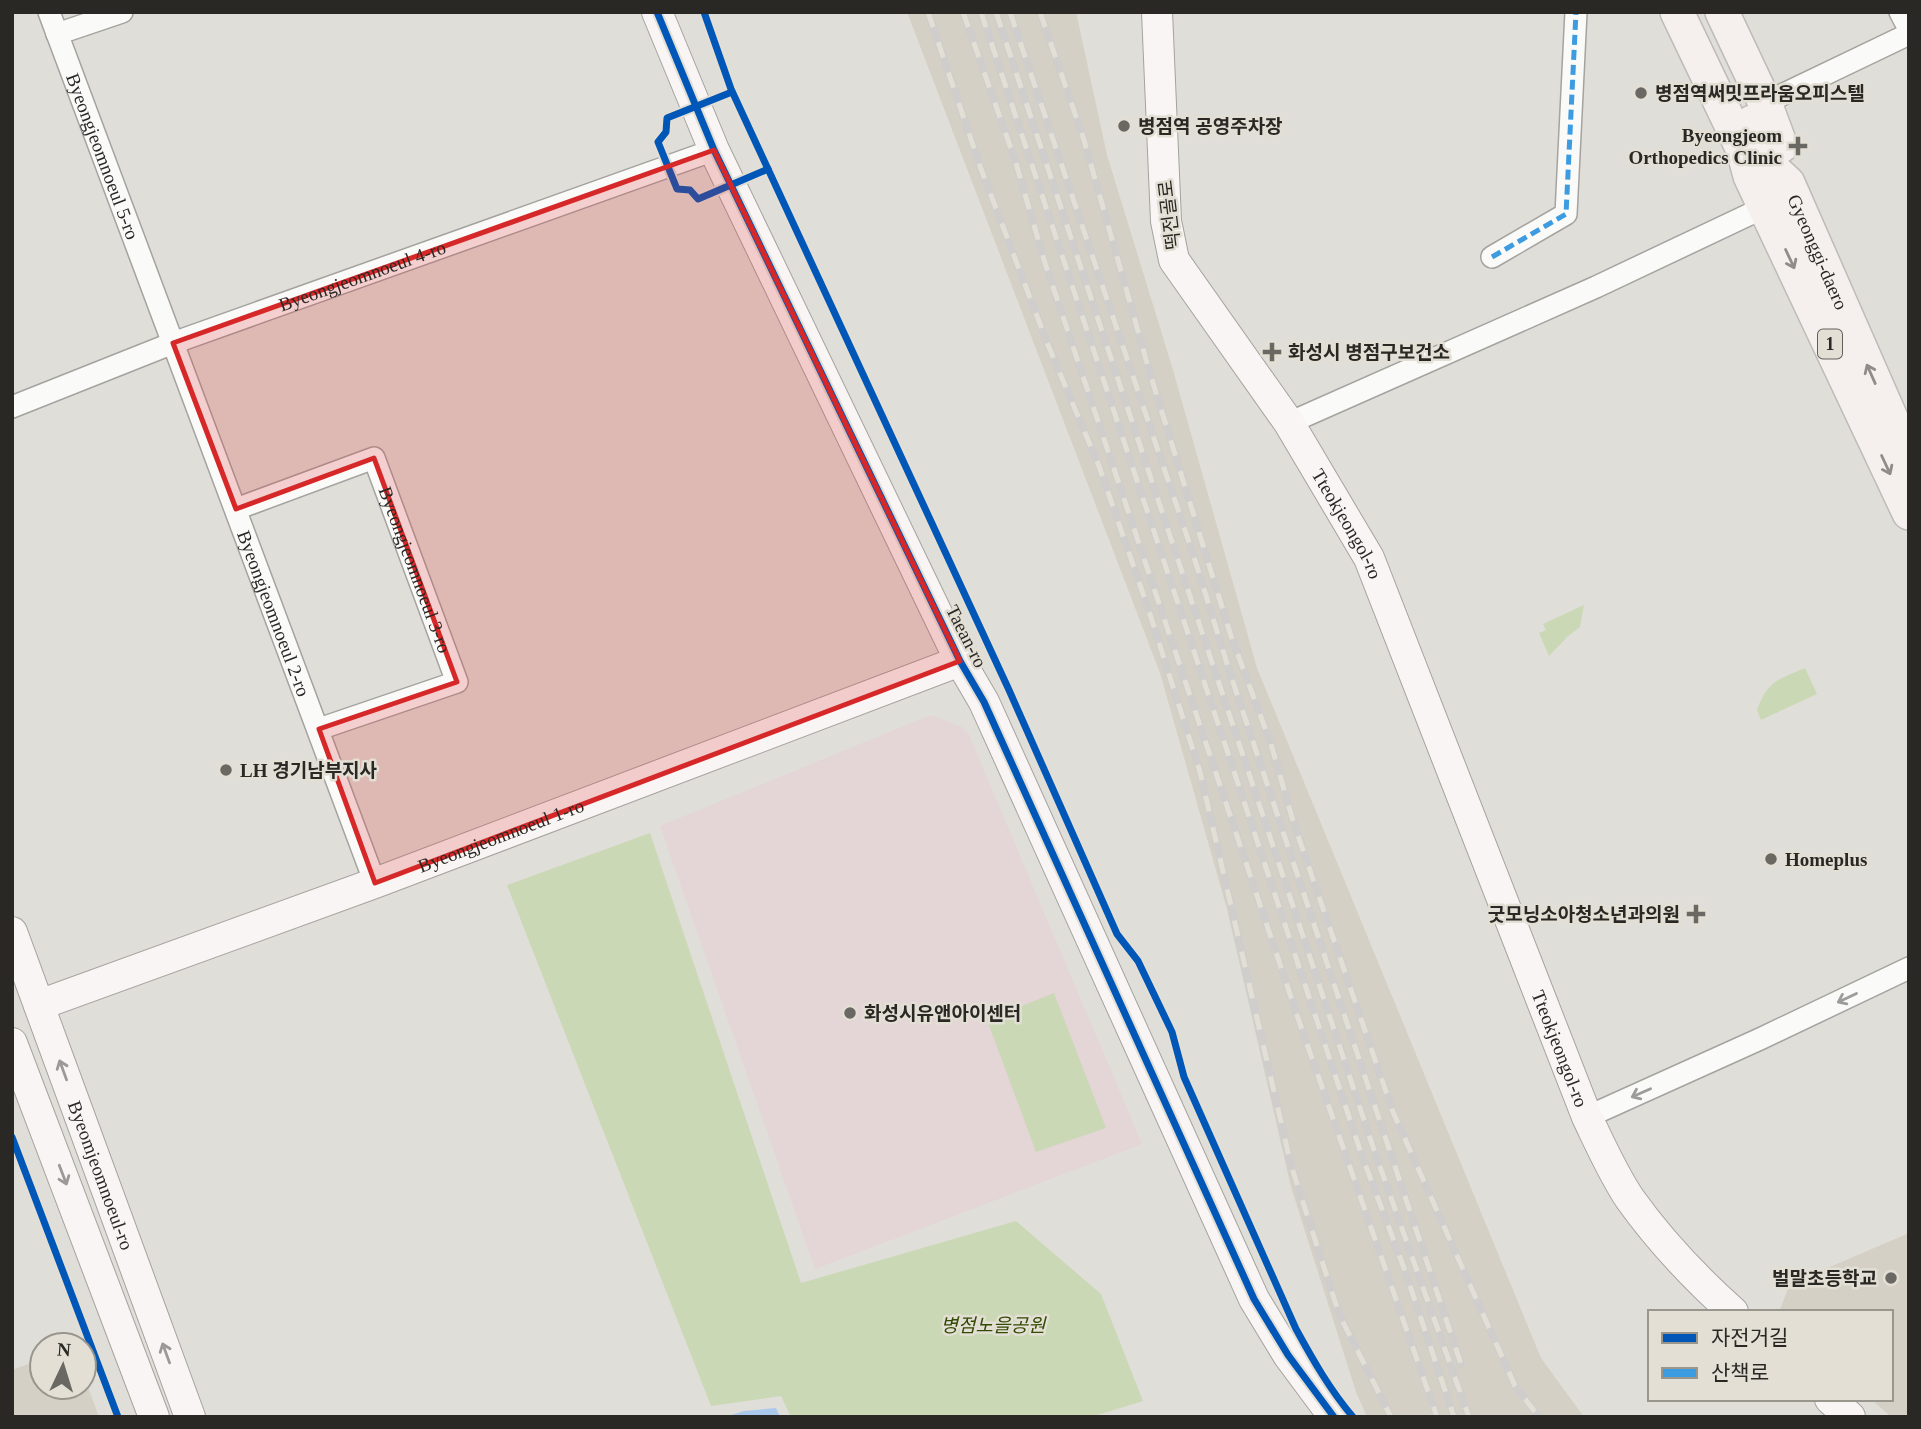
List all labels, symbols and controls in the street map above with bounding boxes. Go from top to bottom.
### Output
street label: Byeongjeomnoeul 5-ro [62,70,143,242]
place label: 병점역써밋프라움오피스텔 [1655,83,1865,104]
marker: 병점역써밋프라움오피스텔 [1633,85,1649,101]
place label: 병점역 공영주차장 [1138,116,1283,137]
marker: 병점역 공영주차장 [1116,118,1132,134]
place label: Byeongjeom Orthopedics Clinic [1628,125,1782,168]
marker: Byeongjeom Orthopedics Clinic [1788,136,1808,156]
street label: 떡전골로 [1155,179,1184,251]
street label: Gyeonggi-daero [1783,191,1852,313]
street label: Byeongjeomnoeul 4-ro [276,237,449,315]
one-way arrow [1784,248,1797,269]
road number: 1 [1818,330,1842,358]
marker: 화성시 병점구보건소 [1262,342,1282,362]
place label: 화성시 병점구보건소 [1288,342,1450,363]
one-way arrow [1864,364,1877,385]
one-way arrow [1880,454,1894,475]
street label: Tteokjeongol-ro [1307,465,1386,582]
street label: Byeongjeomnoeul 3-ro [374,484,455,656]
street label: Byeongjeomnoeul 2-ro [233,527,314,699]
street label: Taean-ro [942,602,991,671]
place label: LH 경기남부지사 [240,760,378,781]
marker: LH 경기남부지사 [218,762,234,778]
street label: Byeongjeomnoeul 1-ro [415,795,587,877]
place label: Homeplus [1785,849,1867,870]
marker: Homeplus [1763,851,1779,867]
place label: 굿모닝소아청소년과의원 [1488,904,1680,925]
marker: 굿모닝소아청소년과의원 [1686,904,1706,924]
street label: Tteokjeongol-ro [1528,987,1592,1110]
one-way arrow [1837,991,1858,1005]
place label: 화성시유앤아이센터 [864,1003,1021,1024]
marker: 화성시유앤아이센터 [842,1005,858,1021]
one-way arrow [56,1059,68,1081]
one-way arrow [1630,1087,1652,1100]
street label: Byeomjeomnoeul-ro [64,1098,138,1253]
one-way arrow [57,1164,70,1186]
place label: 벌말초등학교 [1772,1268,1877,1289]
marker: 벌말초등학교 [1883,1270,1899,1286]
legend [1648,1310,1893,1401]
park label: 병점노을공원 [941,1315,1047,1336]
text: 자전거길 [1711,1326,1788,1350]
north arrow [28,1331,98,1401]
text: N [57,1339,72,1361]
one-way arrow [159,1342,172,1364]
text: 산책로 [1711,1361,1769,1385]

